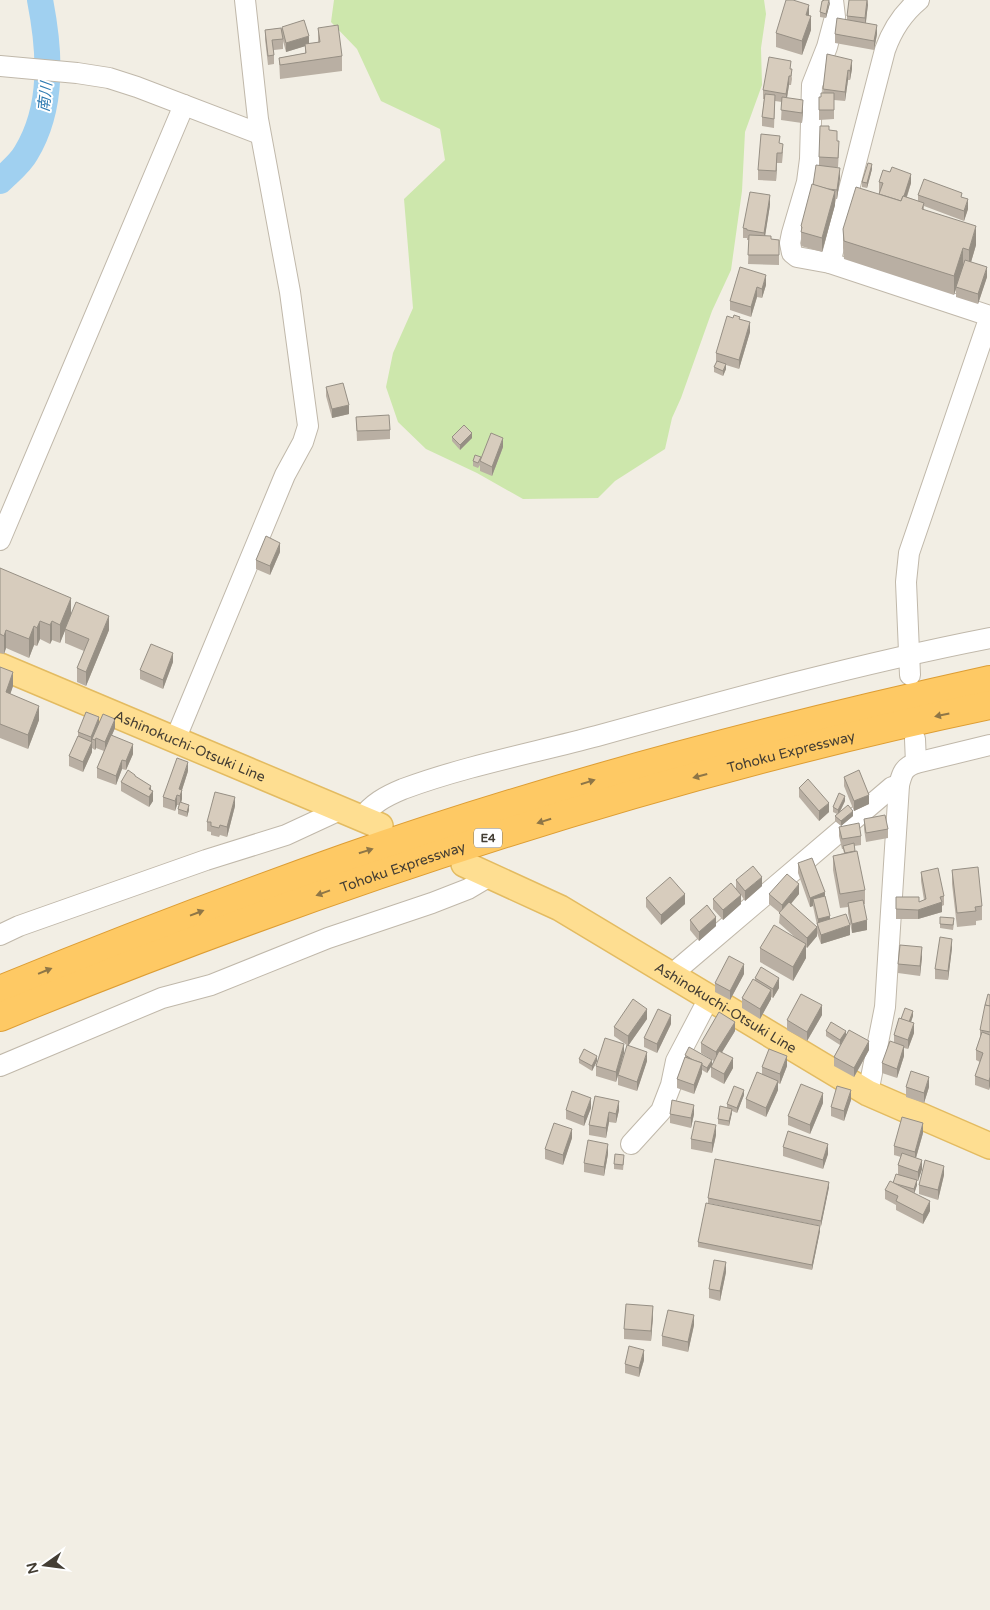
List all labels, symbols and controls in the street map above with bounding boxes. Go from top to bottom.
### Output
water label: 南川 [34,79,56,113]
street label: Ashinokuchi-Otsuki Line [111,707,268,786]
one-way arrow [934,711,950,719]
street label: Tohoku Expressway [725,728,857,777]
one-way arrow [692,772,708,780]
one-way arrow [580,777,595,785]
one-way arrow [536,818,551,825]
road number: E4 [474,828,502,848]
street label: Tohoku Expressway [338,838,468,896]
one-way arrow [359,847,374,855]
one-way arrow [315,889,330,897]
one-way arrow [190,909,205,917]
street label: Ashinokuchi-Otsuki Line [652,959,800,1057]
one-way arrow [38,967,52,975]
north arrow [20,1540,70,1590]
text: N [23,1561,42,1576]

